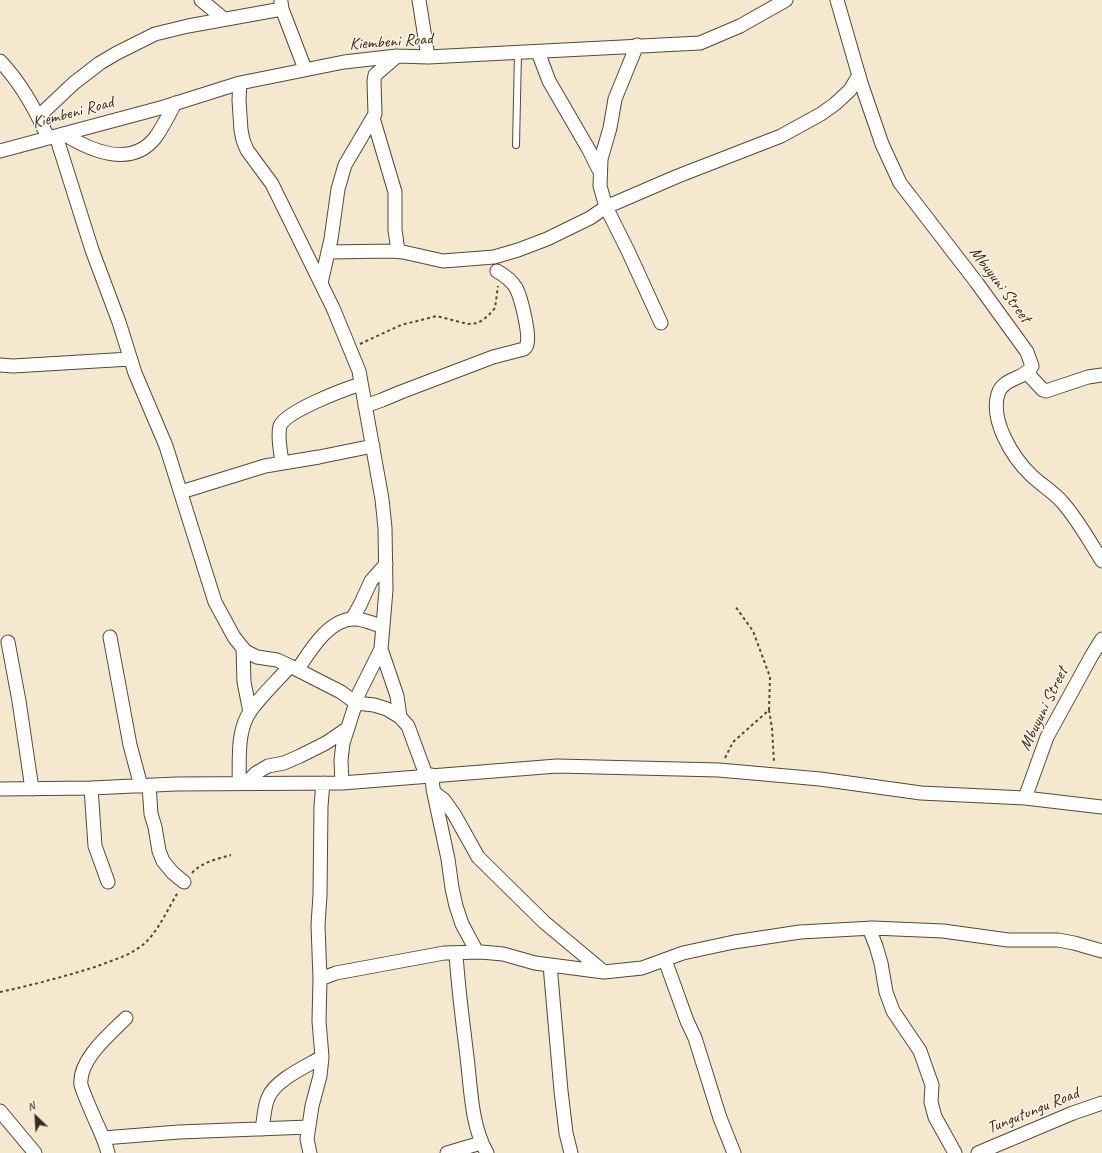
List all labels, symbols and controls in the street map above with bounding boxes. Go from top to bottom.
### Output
street label: Kiembeni Road [349,29,433,55]
street label: Kiembeni Road [30,92,116,134]
street label: Mbuyuni Street [965,243,1035,327]
street label: Mbuyuni Street [1015,664,1073,754]
street label: Tungutungu Road [984,1083,1082,1139]
north arrow [16,1097,56,1137]
text: N [25,1098,37,1114]

